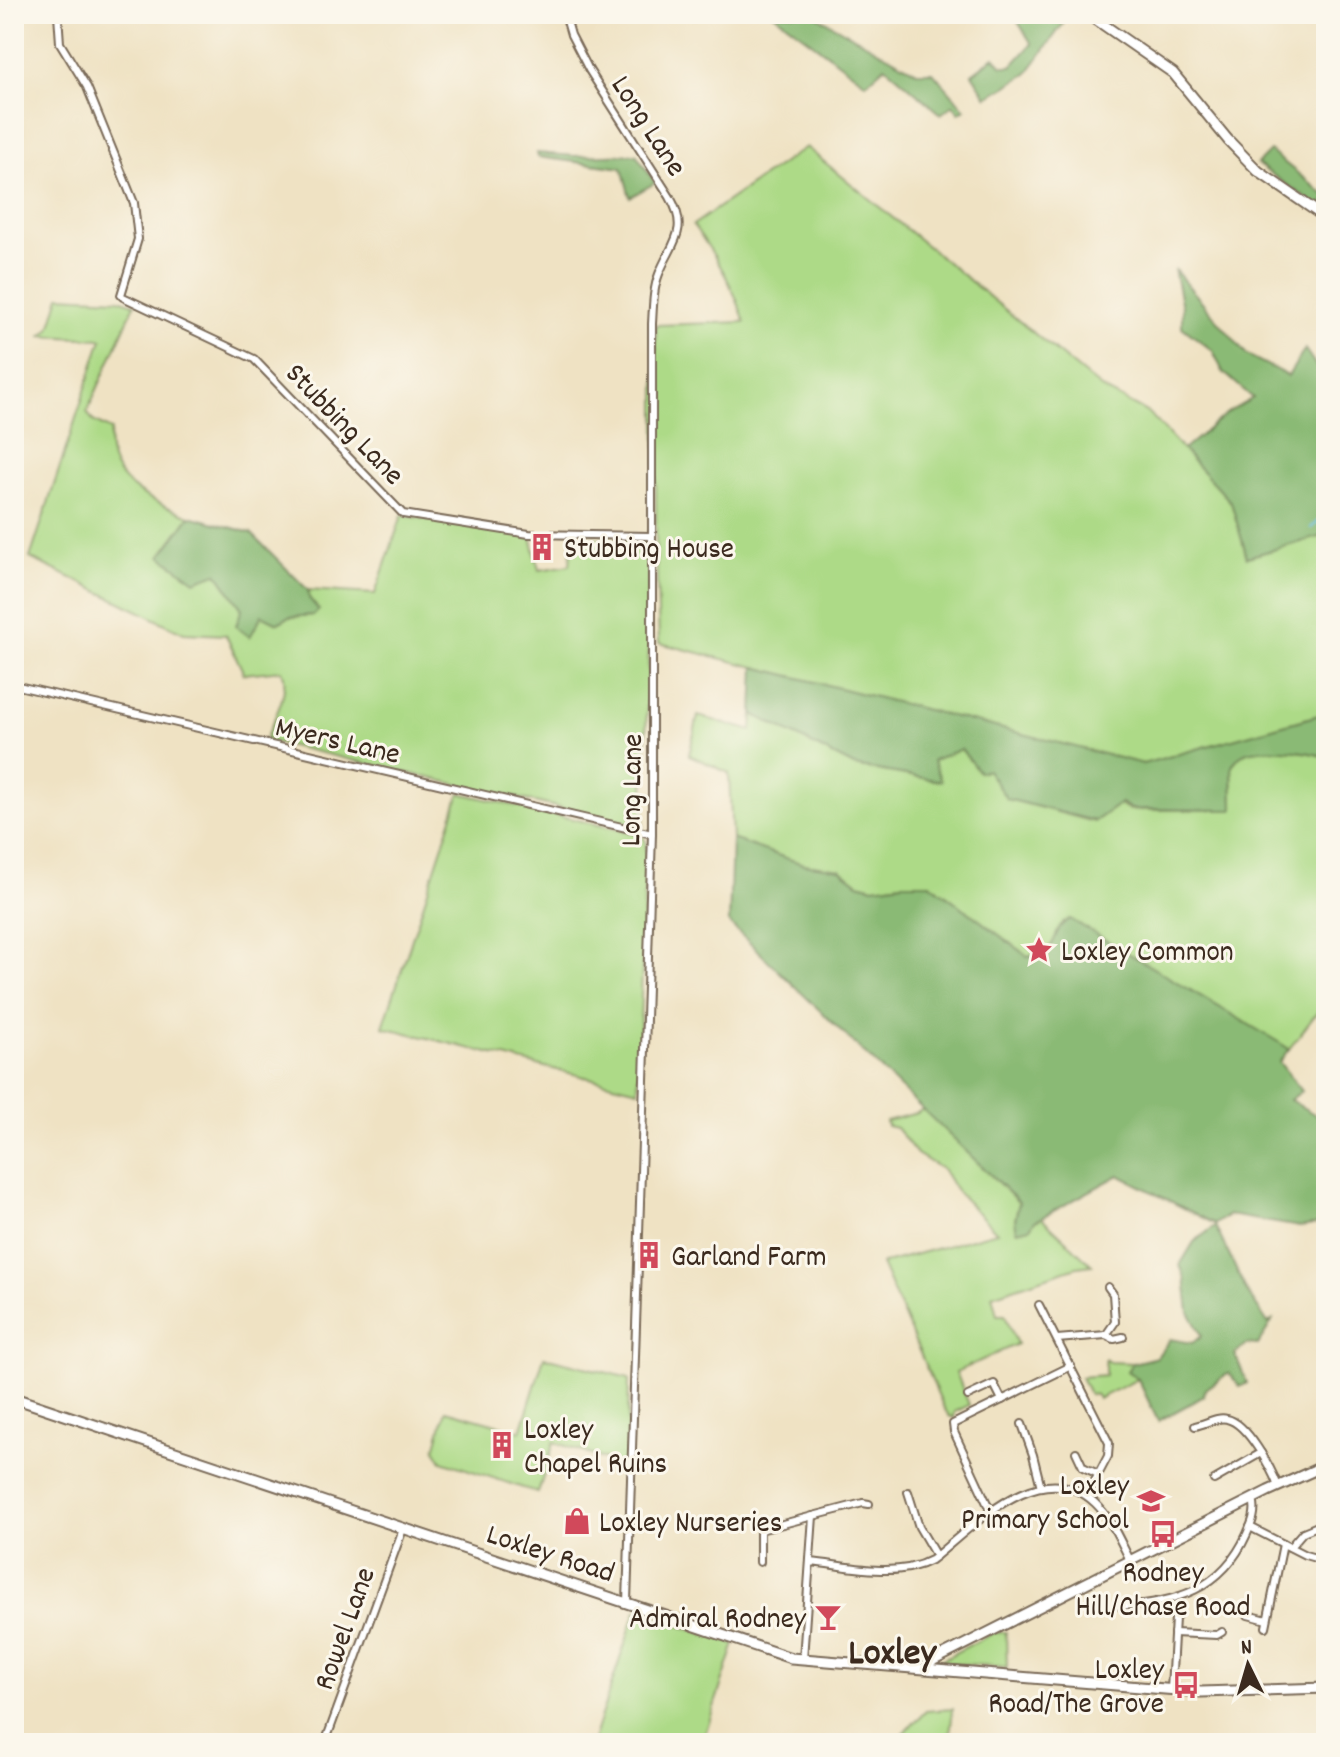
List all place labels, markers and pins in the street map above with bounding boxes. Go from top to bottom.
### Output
place label: Stubbing House [564,530,734,573]
building icon: Stubbing House [527,532,557,562]
place label: Loxley Common [1061,933,1234,976]
place icon: Loxley Common [1024,935,1054,965]
place label: Garland Farm [671,1238,827,1281]
building icon: Garland Farm [634,1240,664,1270]
place label: Loxley Chapel Ruins [524,1411,667,1488]
building icon: Loxley Chapel Ruins [487,1430,517,1460]
place label: Loxley Primary School [961,1467,1130,1544]
school or university icon: Loxley Primary School [1136,1486,1166,1516]
place label: Loxley Nurseries [599,1504,782,1547]
shop icon: Loxley Nurseries [562,1506,592,1536]
bus stop icon: Rodney Hill/Chase Road [1148,1519,1178,1549]
place label: Rodney Hill/Chase Road [1075,1554,1251,1631]
place label: Admiral Rodney [629,1600,807,1643]
bar icon: Admiral Rodney [813,1602,843,1632]
place label: Loxley Road/The Grove [988,1651,1165,1728]
bus stop icon: Loxley Road/The Grove [1171,1670,1201,1700]

